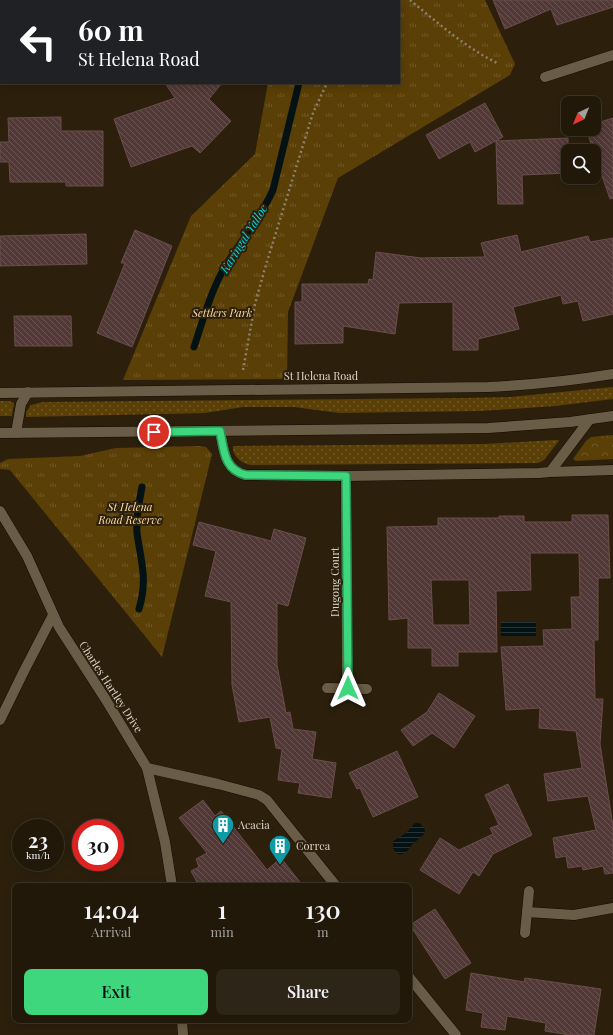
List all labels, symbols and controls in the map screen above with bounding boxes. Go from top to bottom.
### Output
text: 60 m [78,11,144,48]
icon: left [12,16,64,68]
text: St Helena Road [78,47,200,71]
north arrow [561,96,601,136]
map controls [561,96,601,184]
button: search [561,144,601,184]
water label: Karingal Yalloc [215,200,271,277]
park label: Settlers Park [191,305,252,320]
street label: St Helena Road [284,368,359,383]
pin [137,415,171,449]
icon: arrive [143,421,165,443]
park label: St Helena Road Reserve [97,499,162,527]
street label: Dugong Court [327,547,342,617]
street label: Charles Hartley Drive [76,638,147,736]
position arrow [327,667,369,709]
building icon: Acacia [210,812,236,845]
place label: Acacia [237,817,270,832]
speed limit sign: 30 [72,819,124,871]
text: 23 [28,826,48,853]
building icon: Correa [267,833,293,866]
place label: Correa [296,838,331,853]
text: km/h [26,848,50,862]
text: 14:04 [83,893,139,925]
text: 1 [218,893,227,925]
text: 130 [305,893,341,925]
text: Arrival [91,923,131,940]
text: min [211,923,234,940]
text: m [317,923,329,940]
button: Exit [24,969,208,1015]
button: Share [216,969,400,1015]

